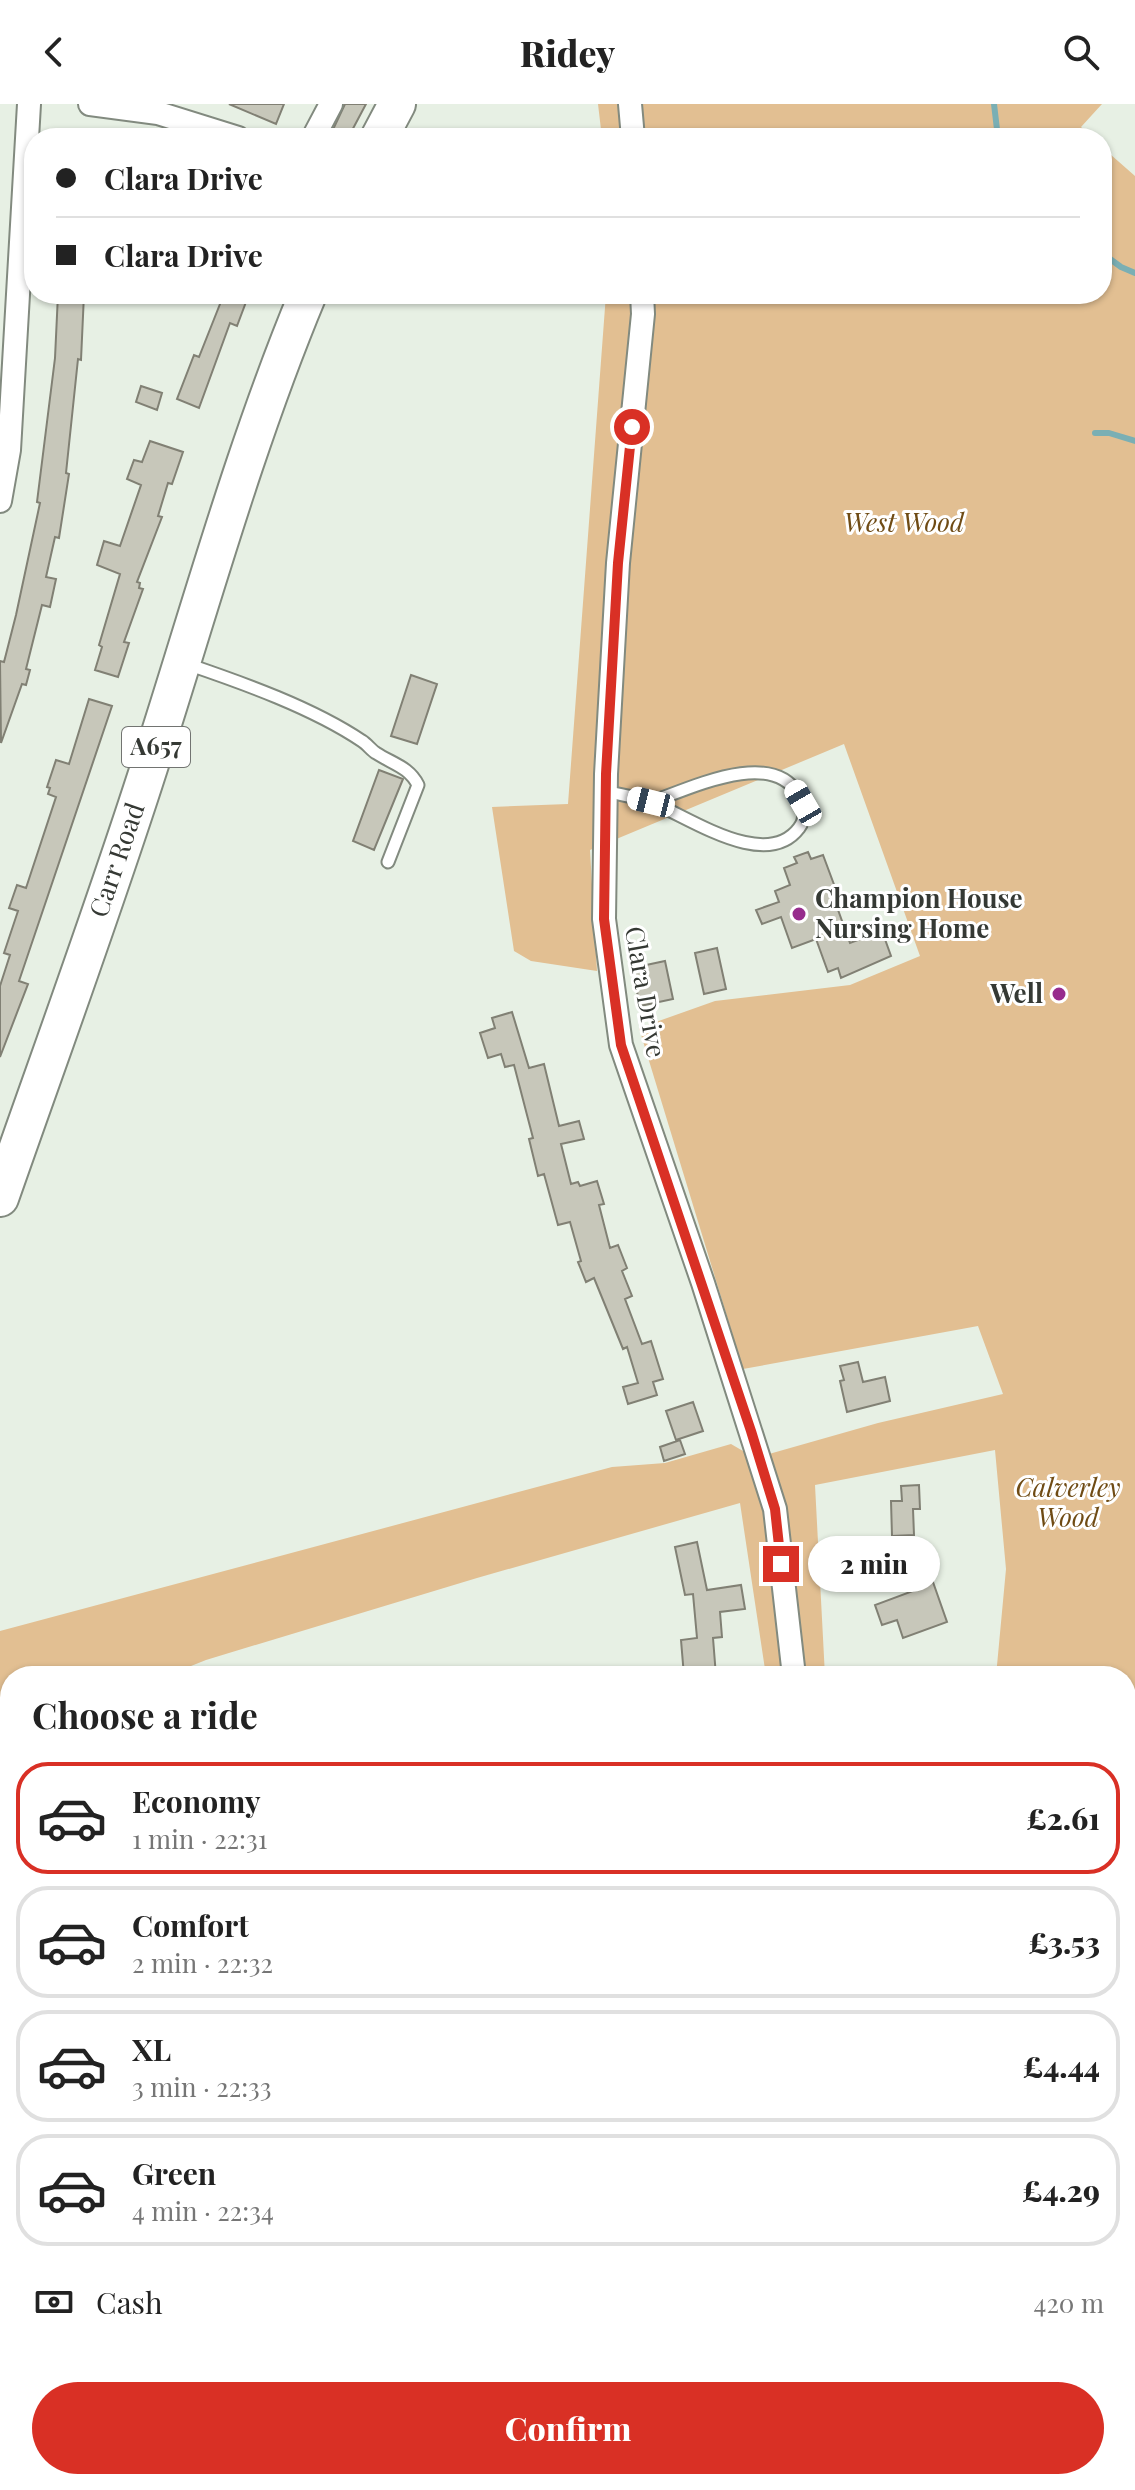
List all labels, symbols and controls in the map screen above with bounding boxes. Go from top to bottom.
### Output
text: Ridey [520,28,615,76]
icon: back [32,30,76,74]
icon: search [1059,30,1103,74]
text: Clara Drive [104,158,263,198]
text: Clara Drive [104,235,263,275]
route start [614,409,650,445]
park label: West Wood [844,504,965,539]
road number: A657 [122,727,190,767]
car [781,776,825,830]
car [625,785,677,819]
street label: Carr Road [80,798,152,921]
place label: Champion House Nursing Home [815,880,1023,945]
marker: Champion House Nursing Home [790,905,808,923]
street label: Clara Drive [618,923,675,1060]
place label: Well [989,975,1043,1010]
marker: Well [1050,985,1068,1003]
park label: Calverley Wood [1015,1469,1121,1534]
callout: 2 min [809,1536,941,1592]
route end [763,1546,799,1582]
text: 2 min [840,1546,908,1581]
text: Choose a ride [32,1690,258,1738]
text: Economy [132,1781,261,1821]
icon: car [36,1782,108,1854]
text: £2.61 [1026,1798,1100,1838]
text: 1 min · 22:31 [132,1821,267,1856]
text: Comfort [132,1905,249,1945]
icon: car [36,1906,108,1978]
text: £3.53 [1028,1922,1100,1962]
text: 2 min · 22:32 [132,1945,273,1980]
text: XL [132,2029,171,2069]
icon: car [36,2030,108,2102]
text: £4.44 [1023,2046,1100,2086]
text: 3 min · 22:33 [132,2069,272,2104]
text: Green [132,2153,216,2193]
icon: car [36,2154,108,2226]
text: £4.29 [1022,2170,1100,2210]
text: 4 min · 22:34 [132,2193,274,2228]
icon: cash [32,2280,76,2324]
text: Cash [96,2282,163,2322]
text: 420 m [1034,2285,1104,2320]
button: Confirm [32,2382,1104,2474]

